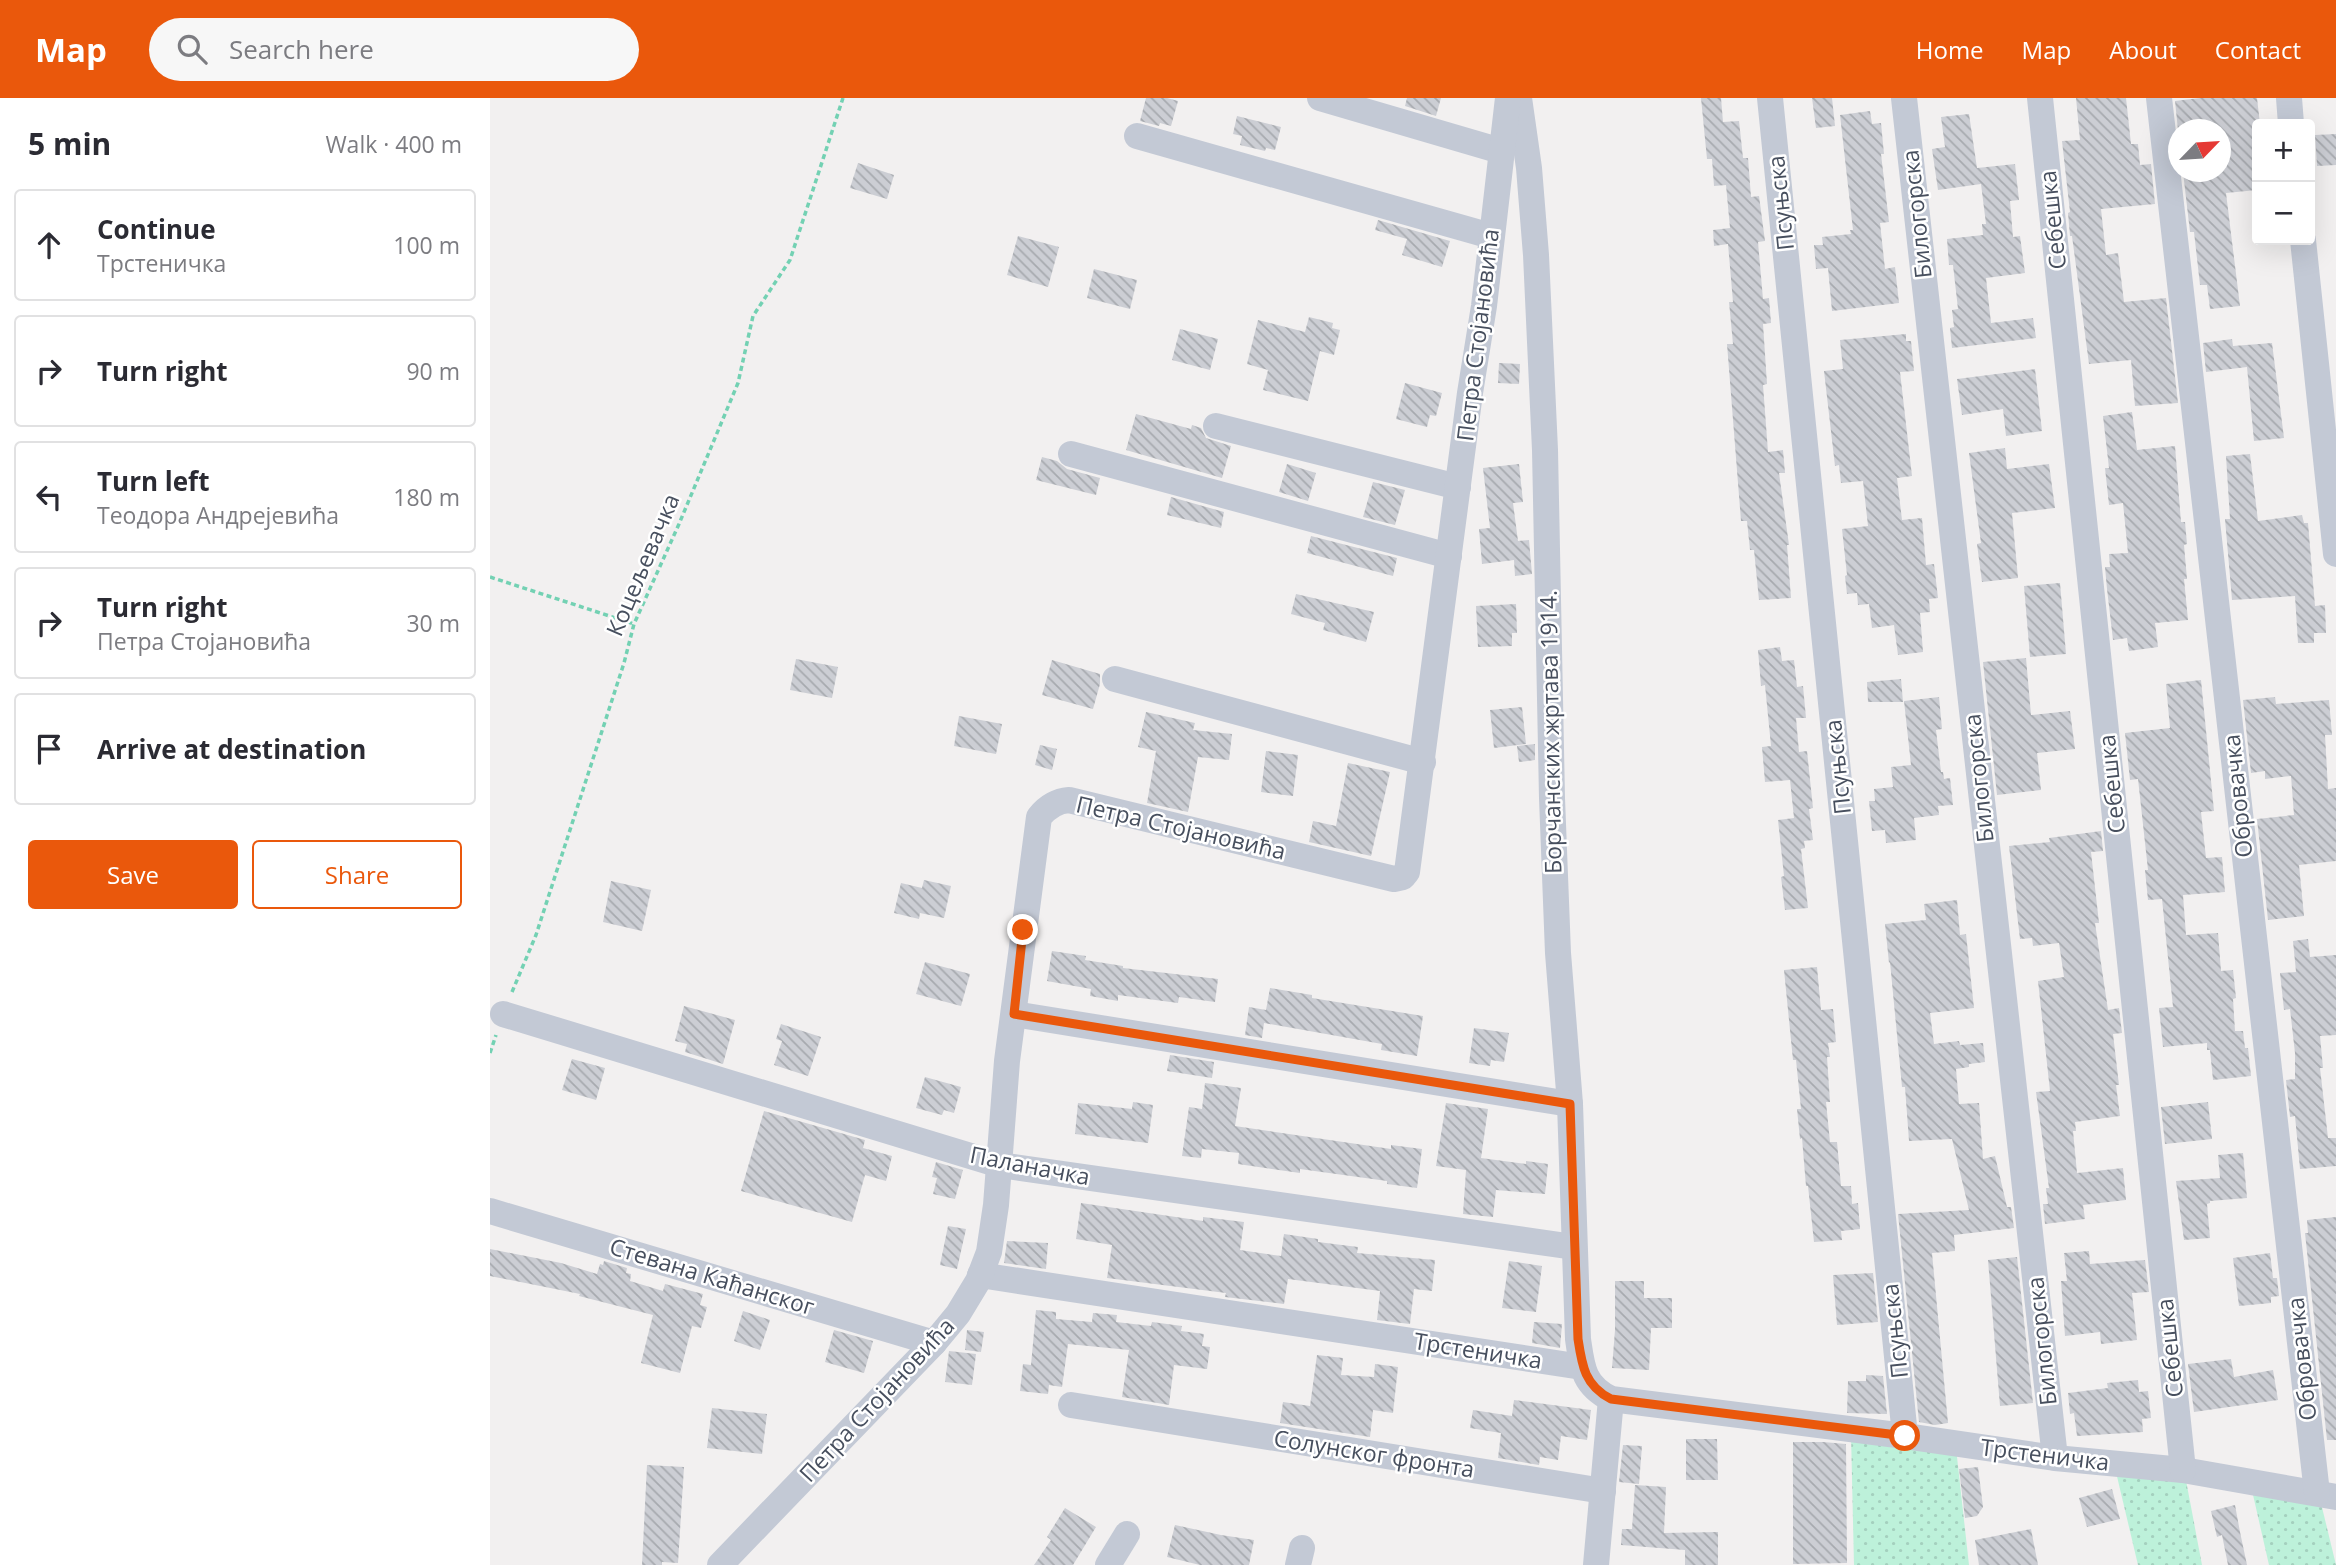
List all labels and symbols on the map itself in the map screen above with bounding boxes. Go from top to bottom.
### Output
north arrow [2168,119,2231,182]
street label: Билогорска [1893,148,1939,280]
street label: Псуњска [1759,154,1801,252]
street label: Себешка [2031,169,2073,271]
street label: Петра Стојановића [1448,227,1506,443]
street label: Коцељевачка [598,488,687,641]
street label: Борчанских жртава 1914. [1532,590,1568,874]
street label: Билогорска [1955,712,2001,844]
street label: Псуњска [1816,718,1858,816]
street label: Себешка [2090,733,2132,835]
street label: Обровачка [2215,733,2259,859]
street label: Петра Стојановића [1073,787,1289,867]
route end [1007,914,1038,945]
street label: Паланачка [968,1138,1093,1192]
street label: Стевана Каћанског [606,1230,819,1322]
street label: Билогорска [2018,1275,2064,1407]
street label: Псуњска [1873,1282,1915,1380]
street label: Обровачка [2279,1296,2323,1422]
street label: Себешка [2148,1297,2190,1399]
street label: Петра Стојановића [792,1310,961,1489]
street label: Трстеничка [1412,1324,1545,1376]
route start [1889,1420,1920,1451]
street label: Солунског фронта [1272,1421,1477,1485]
street label: Трстеничка [1979,1430,2111,1478]

